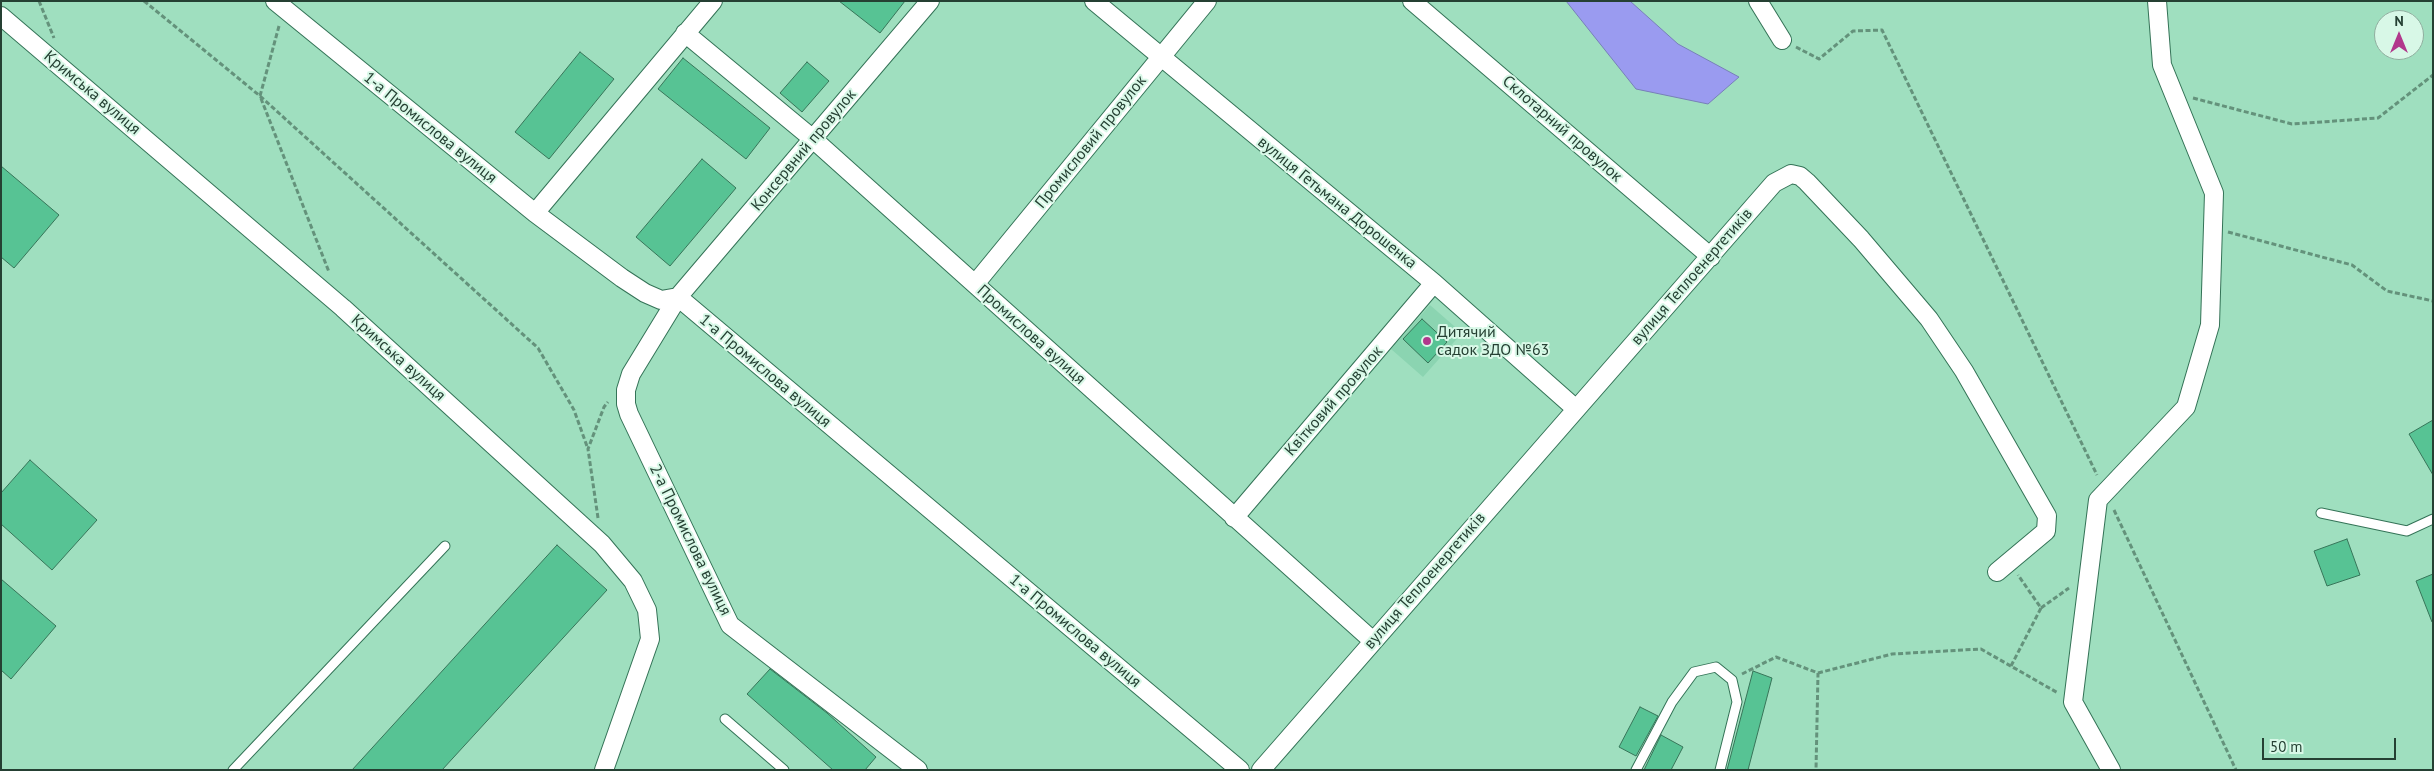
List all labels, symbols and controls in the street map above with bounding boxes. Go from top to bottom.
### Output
north arrow [2374,10,2424,60]
text: N [2394,12,2404,30]
street label: Кримська вулиця [40,47,144,139]
street label: 1-а Промислова вулиця [359,68,501,188]
street label: Промисловий провулок [1031,72,1151,212]
street label: Склотарний провулок [1498,72,1626,186]
street label: Консервний провулок [747,85,861,215]
street label: вулиця Гетьмана Дорошенка [1254,133,1420,273]
street label: вулиця Теплоенергетиків [1627,205,1757,349]
street label: Промислова вулиця [973,281,1089,389]
street label: 1-а Промислова вулиця [695,310,835,432]
street label: Кримська вулиця [347,311,449,405]
place label: Дитячий садок ЗДО №63 [1437,322,1549,360]
marker: Дитячий садок ЗДО №63 [1421,335,1433,347]
street label: Квітковий провулок [1281,342,1387,460]
street label: 2-а Промислова вулиця [645,461,735,619]
street label: вулиця Теплоенергетиків [1360,509,1490,653]
street label: 1-а Промислова вулиця [1005,570,1145,692]
scale bar [2264,728,2398,760]
text: 50 m [2270,737,2303,756]

